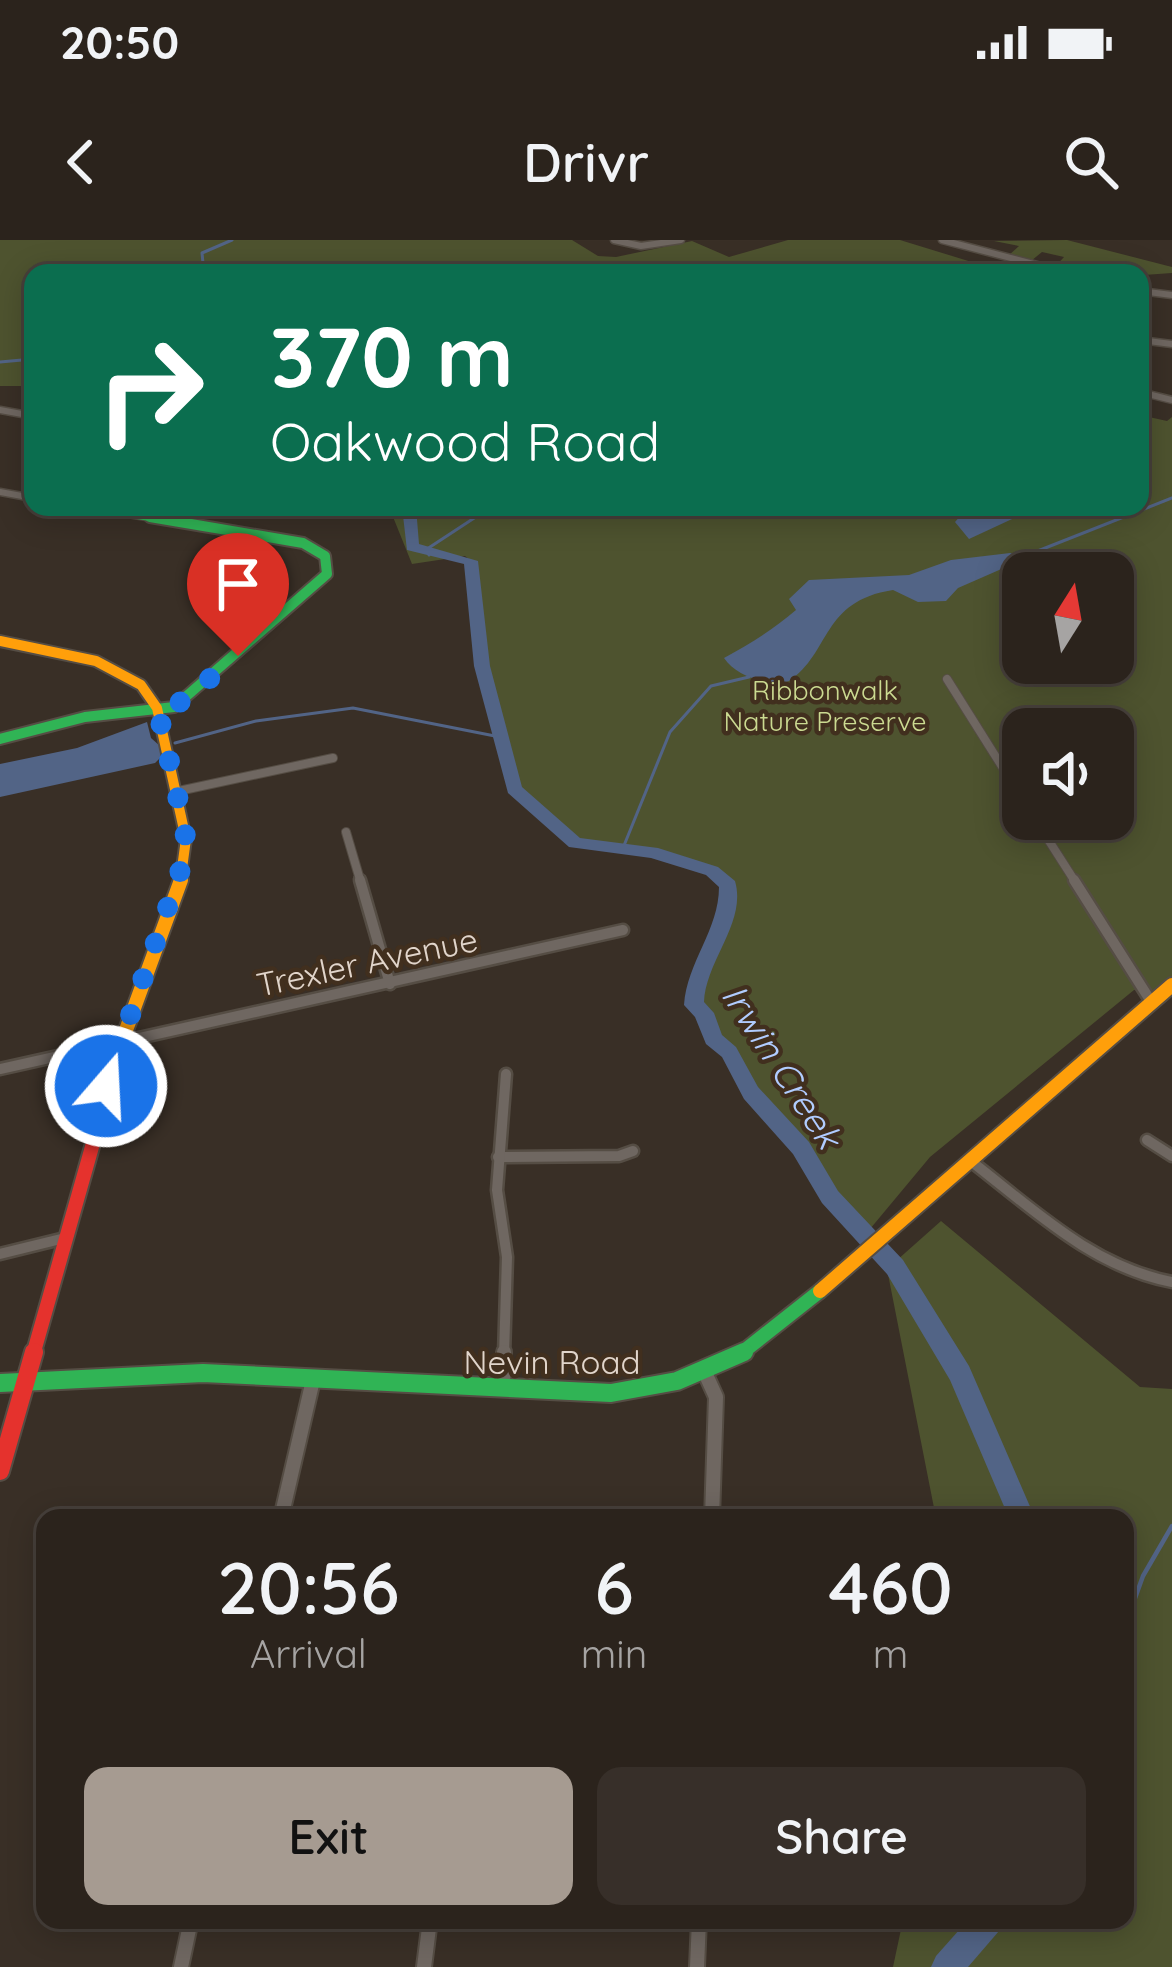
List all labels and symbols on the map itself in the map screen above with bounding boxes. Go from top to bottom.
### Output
pin [187,533,289,656]
north arrow [1002,552,1134,684]
park label: Ribbonwalk Nature Preserve [723,673,927,738]
street label: Trexler Avenue [253,918,481,1005]
water label: Irwin Creek [713,975,854,1159]
position arrow [43,1023,169,1149]
street label: Nevin Road [464,1341,640,1382]

